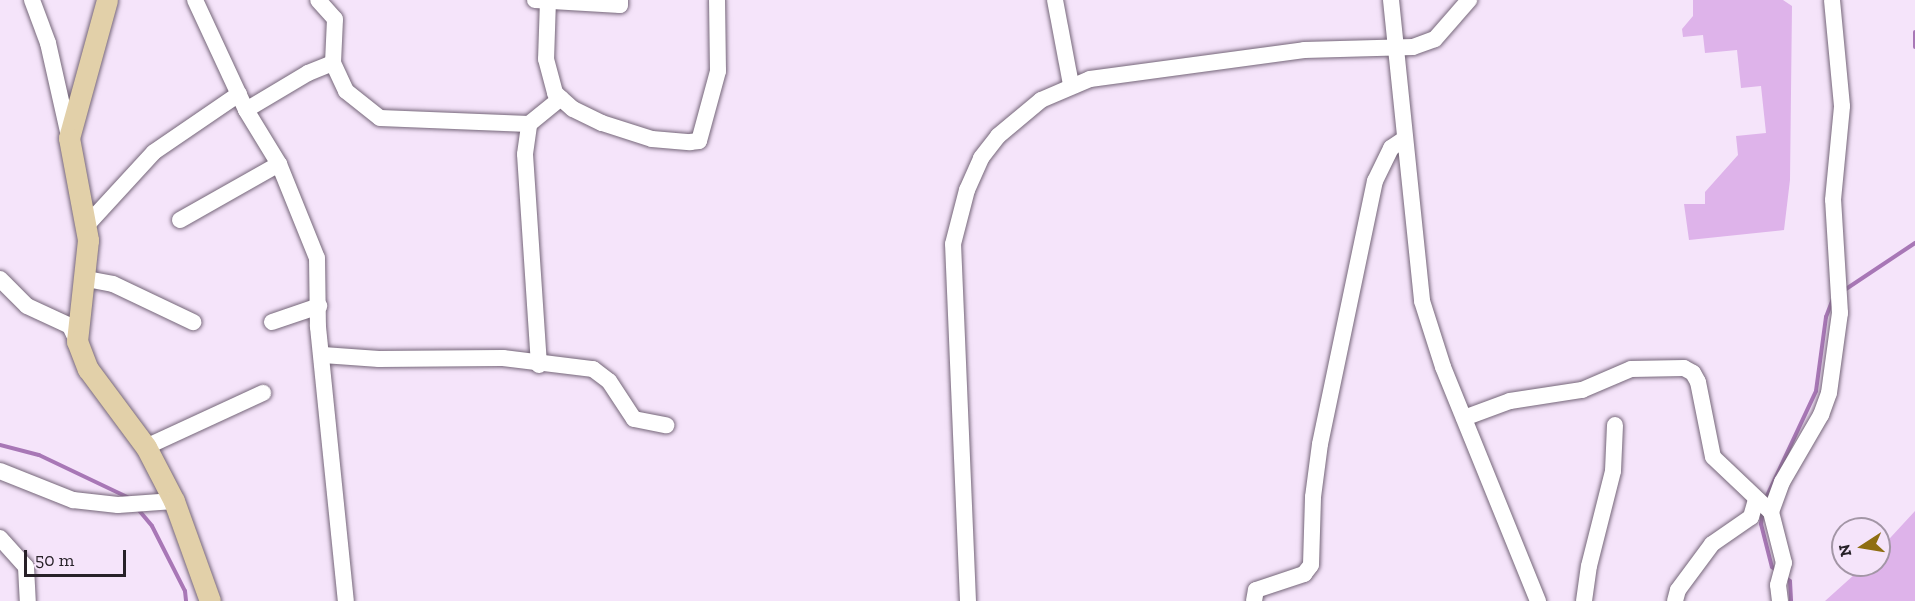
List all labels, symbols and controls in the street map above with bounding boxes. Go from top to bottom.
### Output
north arrow [1831,517,1891,577]
scale bar [27,538,129,576]
text: N [1834,543,1855,558]
text: 50 m [35,549,74,571]

